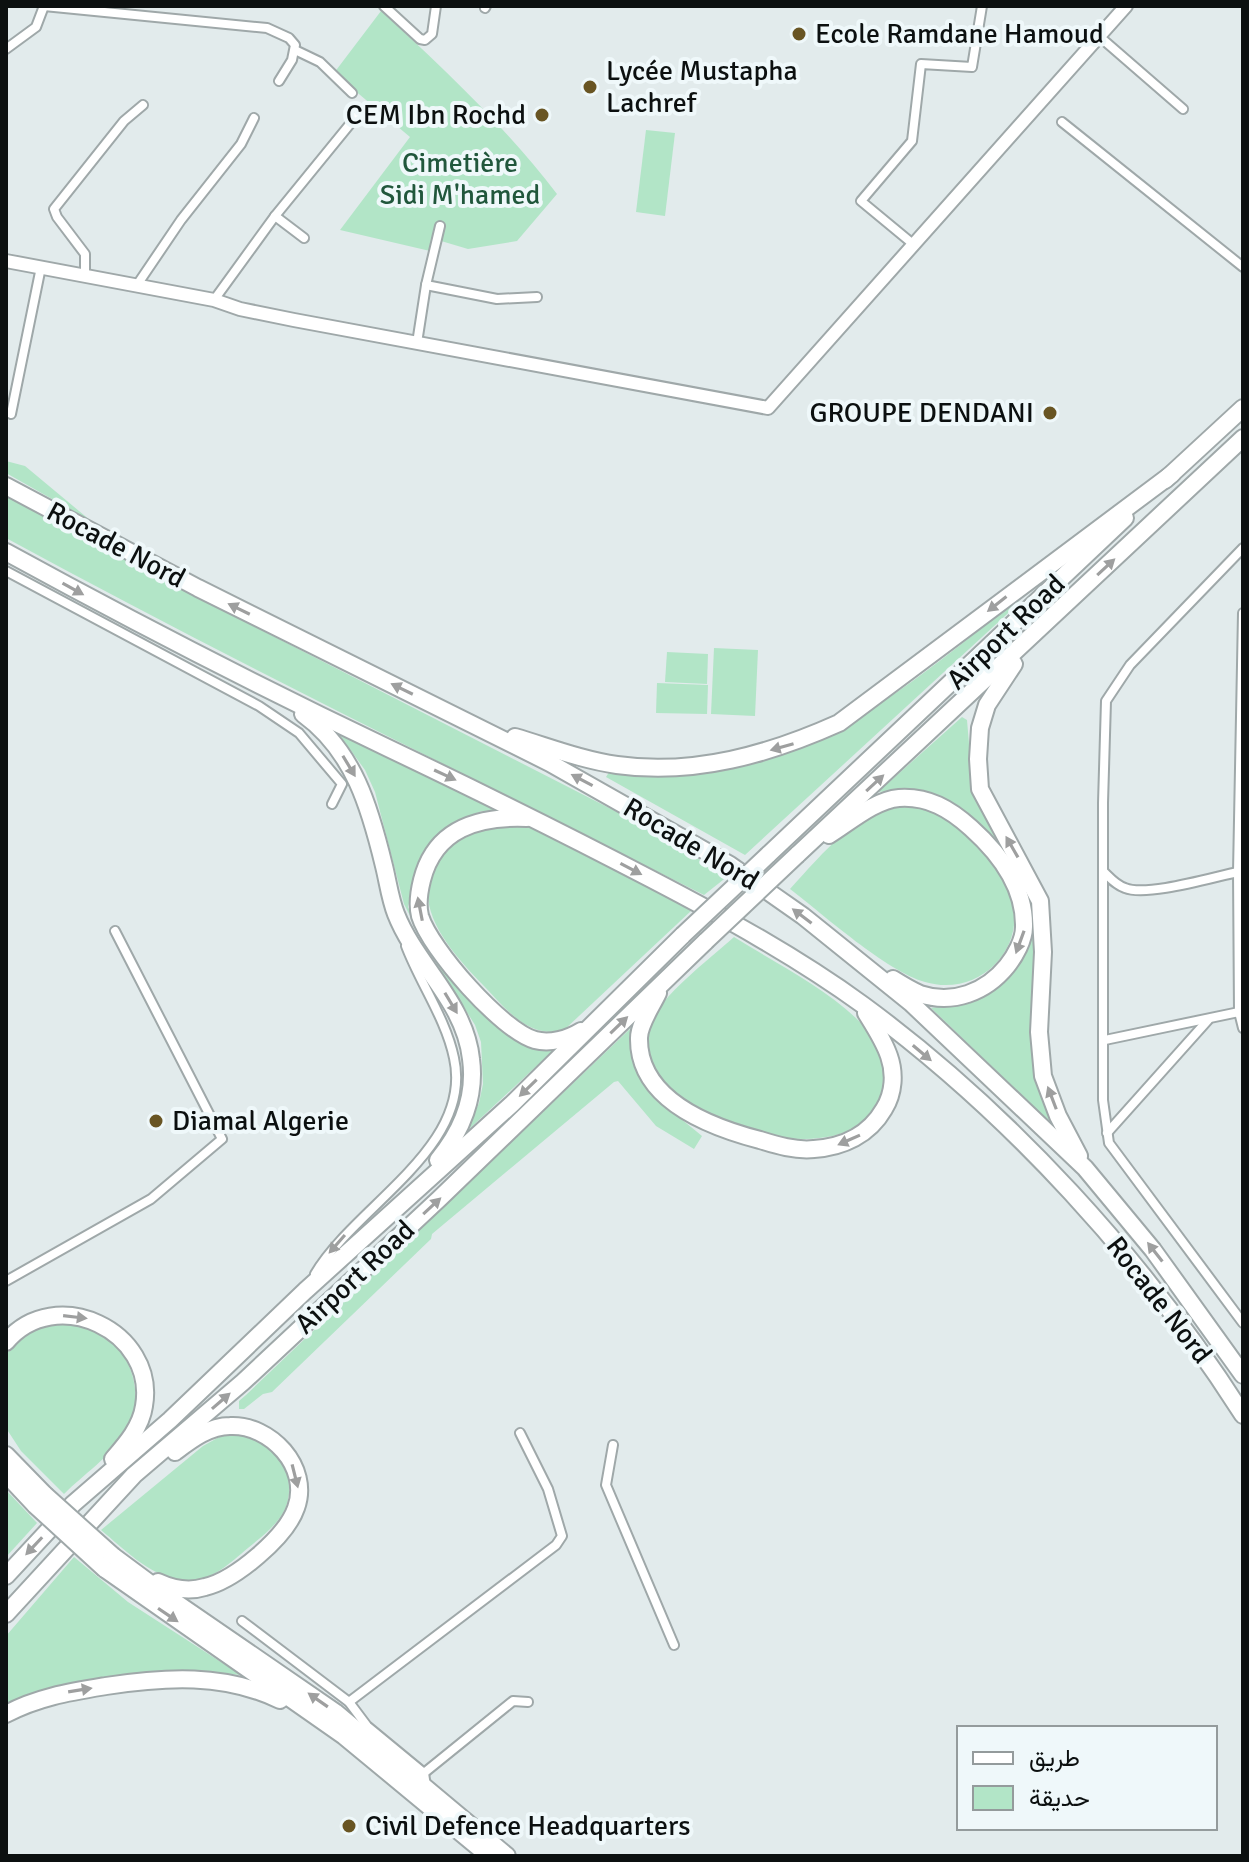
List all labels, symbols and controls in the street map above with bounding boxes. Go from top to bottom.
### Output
place label: Ecole Ramdane Hamoud [815,17,1104,51]
marker: Ecole Ramdane Hamoud [790,25,808,43]
place label: Lycée Mustapha Lachref [606,54,798,120]
marker: Lycée Mustapha Lachref [581,78,599,96]
place label: CEM Ibn Rochd [346,98,526,132]
marker: CEM Ibn Rochd [533,106,551,124]
park label: Cimetière Sidi M'hamed [380,146,540,212]
place label: GROUPE DENDANI [809,396,1034,430]
marker: GROUPE DENDANI [1041,404,1059,422]
street label: Rocade Nord [41,494,191,596]
one-way arrow [1096,559,1115,577]
street label: Airport Road [940,567,1072,697]
one-way arrow [62,581,84,595]
one-way arrow [987,595,1007,611]
one-way arrow [228,602,251,615]
one-way arrow [390,683,413,696]
one-way arrow [769,741,794,753]
one-way arrow [342,755,356,777]
one-way arrow [434,768,457,782]
one-way arrow [570,773,593,786]
one-way arrow [865,774,884,792]
street label: Rocade Nord [617,790,765,898]
one-way arrow [1005,836,1019,858]
one-way arrow [620,862,643,875]
one-way arrow [414,896,426,921]
one-way arrow [792,909,813,925]
one-way arrow [1013,930,1025,954]
one-way arrow [443,992,457,1014]
one-way arrow [609,1016,628,1035]
one-way arrow [912,1044,932,1061]
one-way arrow [518,1079,537,1097]
one-way arrow [1045,1086,1057,1110]
place label: Diamal Algerie [172,1104,349,1138]
marker: Diamal Algerie [147,1112,165,1130]
one-way arrow [837,1133,861,1146]
one-way arrow [422,1197,441,1215]
street label: Airport Road [288,1213,422,1341]
street label: Rocade Nord [1099,1230,1219,1370]
one-way arrow [329,1234,346,1254]
one-way arrow [1147,1242,1163,1262]
one-way arrow [63,1311,88,1324]
one-way arrow [210,1393,230,1410]
one-way arrow [289,1464,301,1489]
one-way arrow [25,1536,43,1555]
one-way arrow [158,1607,179,1622]
one-way arrow [67,1683,92,1696]
one-way arrow [307,1692,328,1708]
legend [957,1726,1217,1830]
text: طريق [1029,1743,1080,1773]
text: حديقة [1029,1783,1090,1813]
place label: Civil Defence Headquarters [365,1809,690,1843]
marker: Civil Defence Headquarters [340,1817,358,1835]

